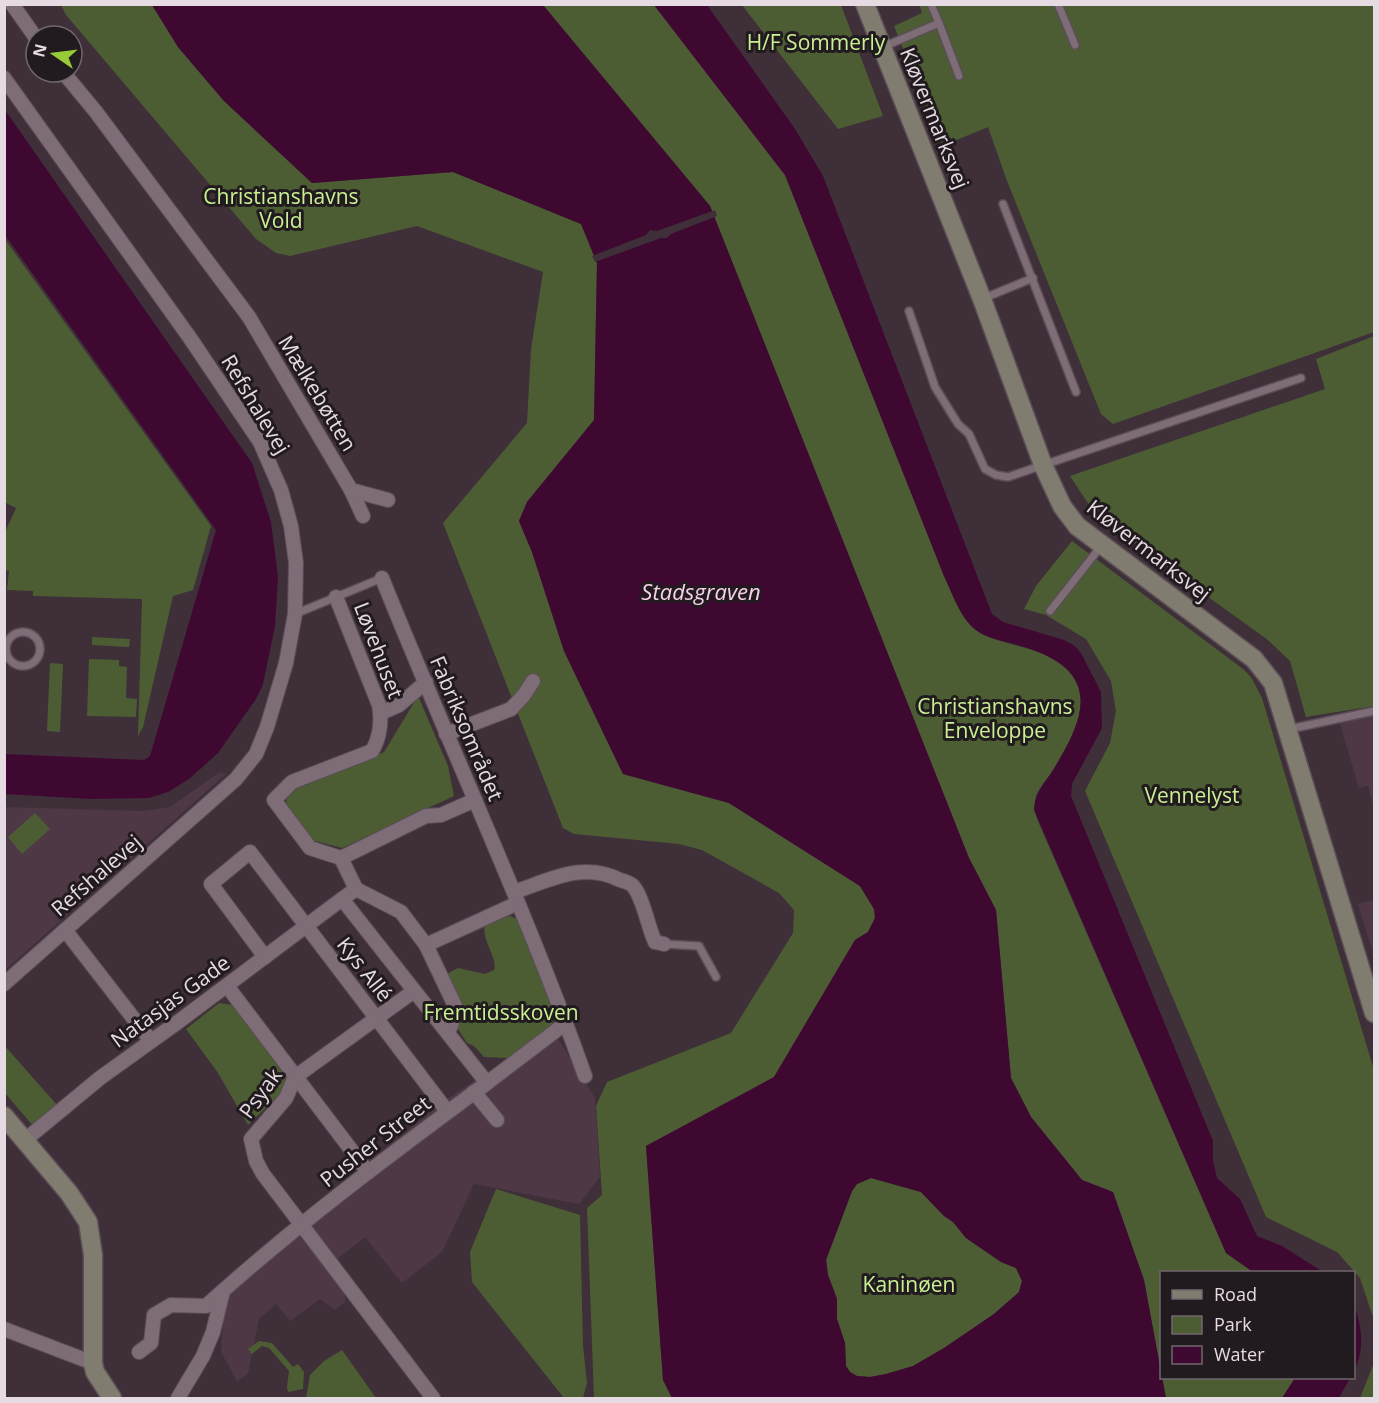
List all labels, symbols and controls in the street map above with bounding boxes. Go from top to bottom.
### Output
north arrow [24,24,84,84]
park label: H/F Sommerly [747,28,886,56]
text: N [27,41,52,59]
street label: Kløvermarksvej [894,43,976,193]
park label: Christianshavns Vold [203,182,359,234]
street label: Mælkebøtten [272,330,364,456]
street label: Refshalevej [215,349,297,459]
street label: Kløvermarksvej [1081,493,1217,607]
water label: Stadsgraven [641,576,761,606]
street label: Løvehuset [348,598,410,702]
street label: Fabriksområdet [424,651,510,805]
park label: Christianshavns Enveloppe [917,692,1073,744]
park label: Vennelyst [1144,781,1240,809]
street label: Refshalevej [45,828,147,922]
street label: Kys Allé [331,931,399,1007]
street label: Natasjas Gade [105,948,235,1054]
park label: Fremtidsskoven [423,998,579,1026]
street label: Psyak [232,1062,288,1124]
street label: Pusher Street [314,1089,436,1193]
park label: Kaninøen [863,1270,955,1298]
legend [1160,1271,1355,1379]
text: Road [1214,1282,1257,1306]
text: Park [1214,1312,1252,1336]
text: Water [1214,1342,1265,1366]

